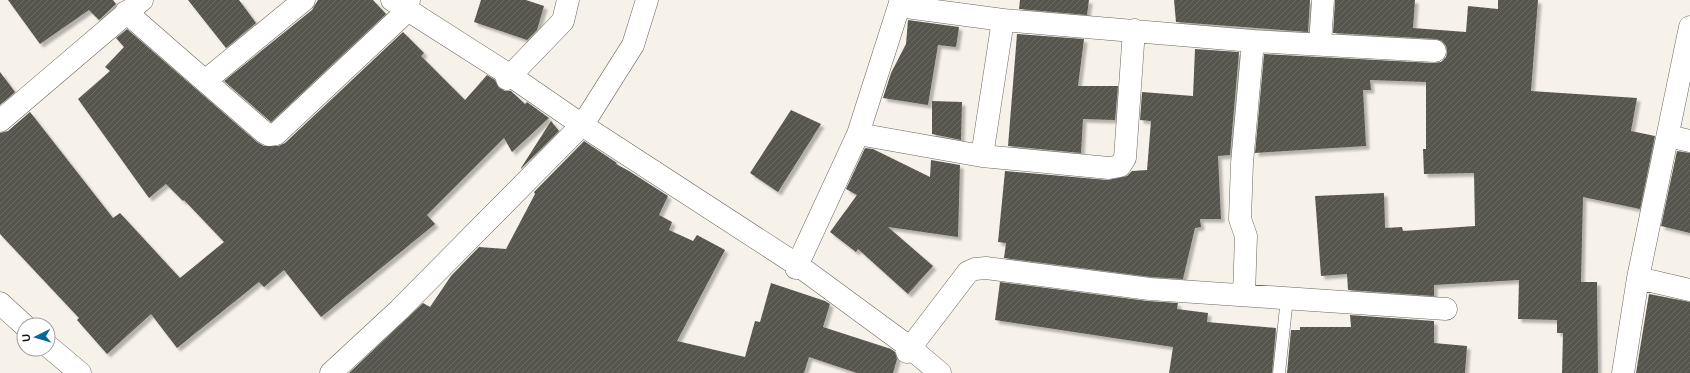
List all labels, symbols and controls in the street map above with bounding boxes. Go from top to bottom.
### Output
north arrow [16,317,56,357]
text: U [20,333,32,342]

